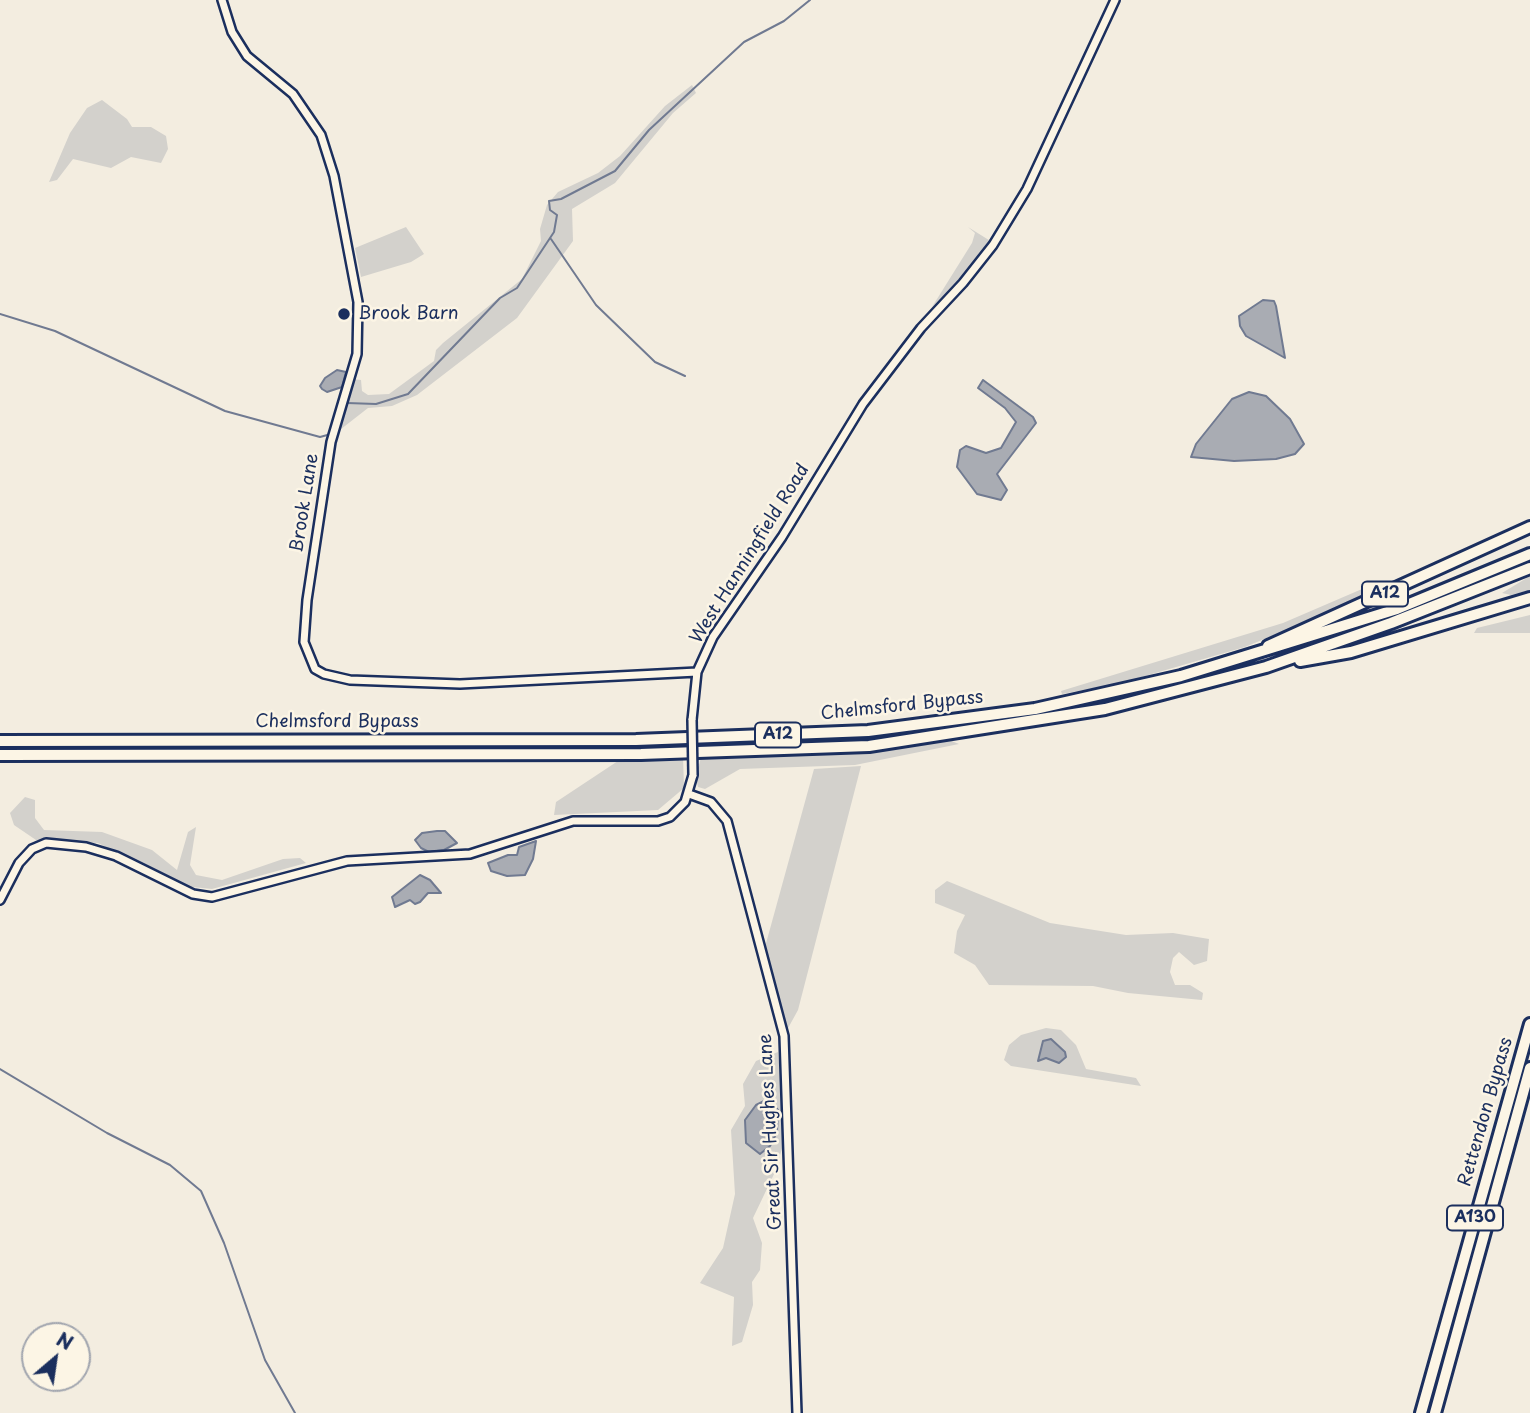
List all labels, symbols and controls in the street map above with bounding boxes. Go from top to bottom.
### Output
place label: Brook Barn [358,303,459,325]
marker: Brook Barn [336,306,352,322]
street label: Brook Lane [287,452,323,554]
street label: West Hanningfield Road [686,460,814,648]
road number: A12 [1362,582,1408,607]
street label: Chelmsford Bypass [820,687,984,725]
street label: Chelmsford Bypass [255,711,419,733]
road number: A12 [755,722,801,748]
street label: Great Sir Hughes Lane [755,1033,787,1231]
street label: Rettendon Bypass [1454,1035,1518,1189]
road number: A130 [1447,1206,1503,1230]
north arrow [21,1322,91,1392]
text: N [52,1324,79,1356]

